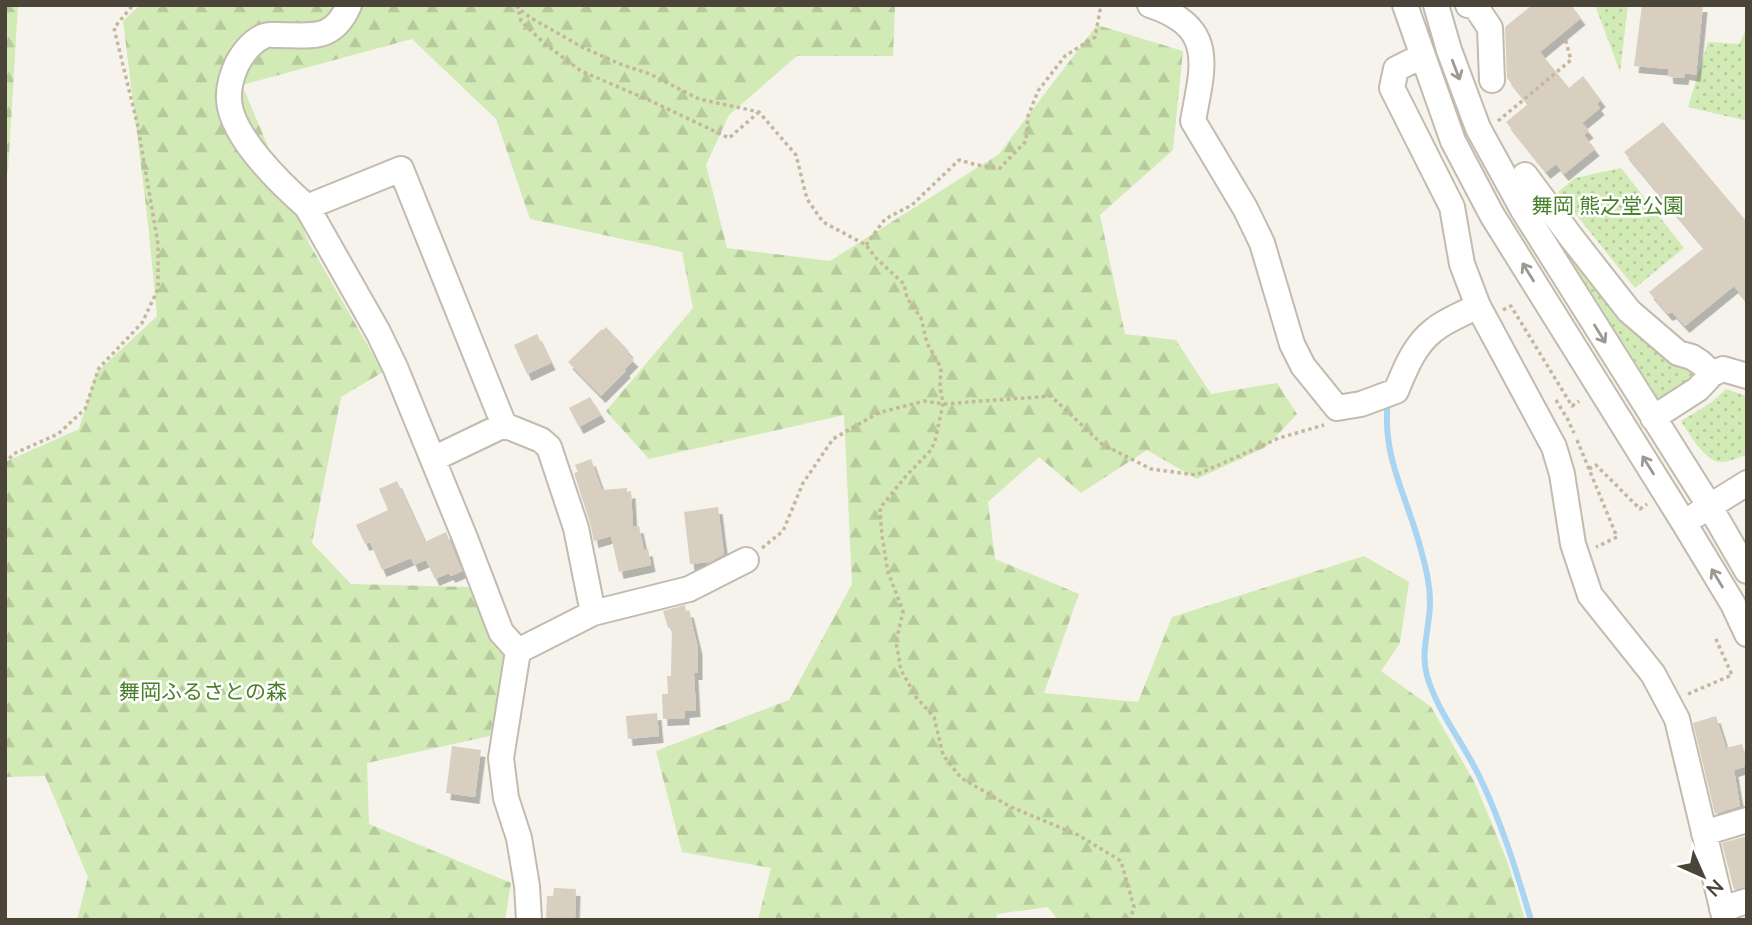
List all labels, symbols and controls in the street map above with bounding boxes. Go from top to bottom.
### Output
one-way arrow [1451,59,1464,81]
park label: 舞岡 熊之堂公園 [1532,192,1684,217]
one-way arrow [1520,263,1534,283]
one-way arrow [1594,323,1608,343]
one-way arrow [1641,456,1655,476]
one-way arrow [1710,568,1724,588]
park label: 舞岡ふるさとの森 [119,678,287,703]
north arrow [1668,841,1738,911]
text: N [1702,875,1729,902]

